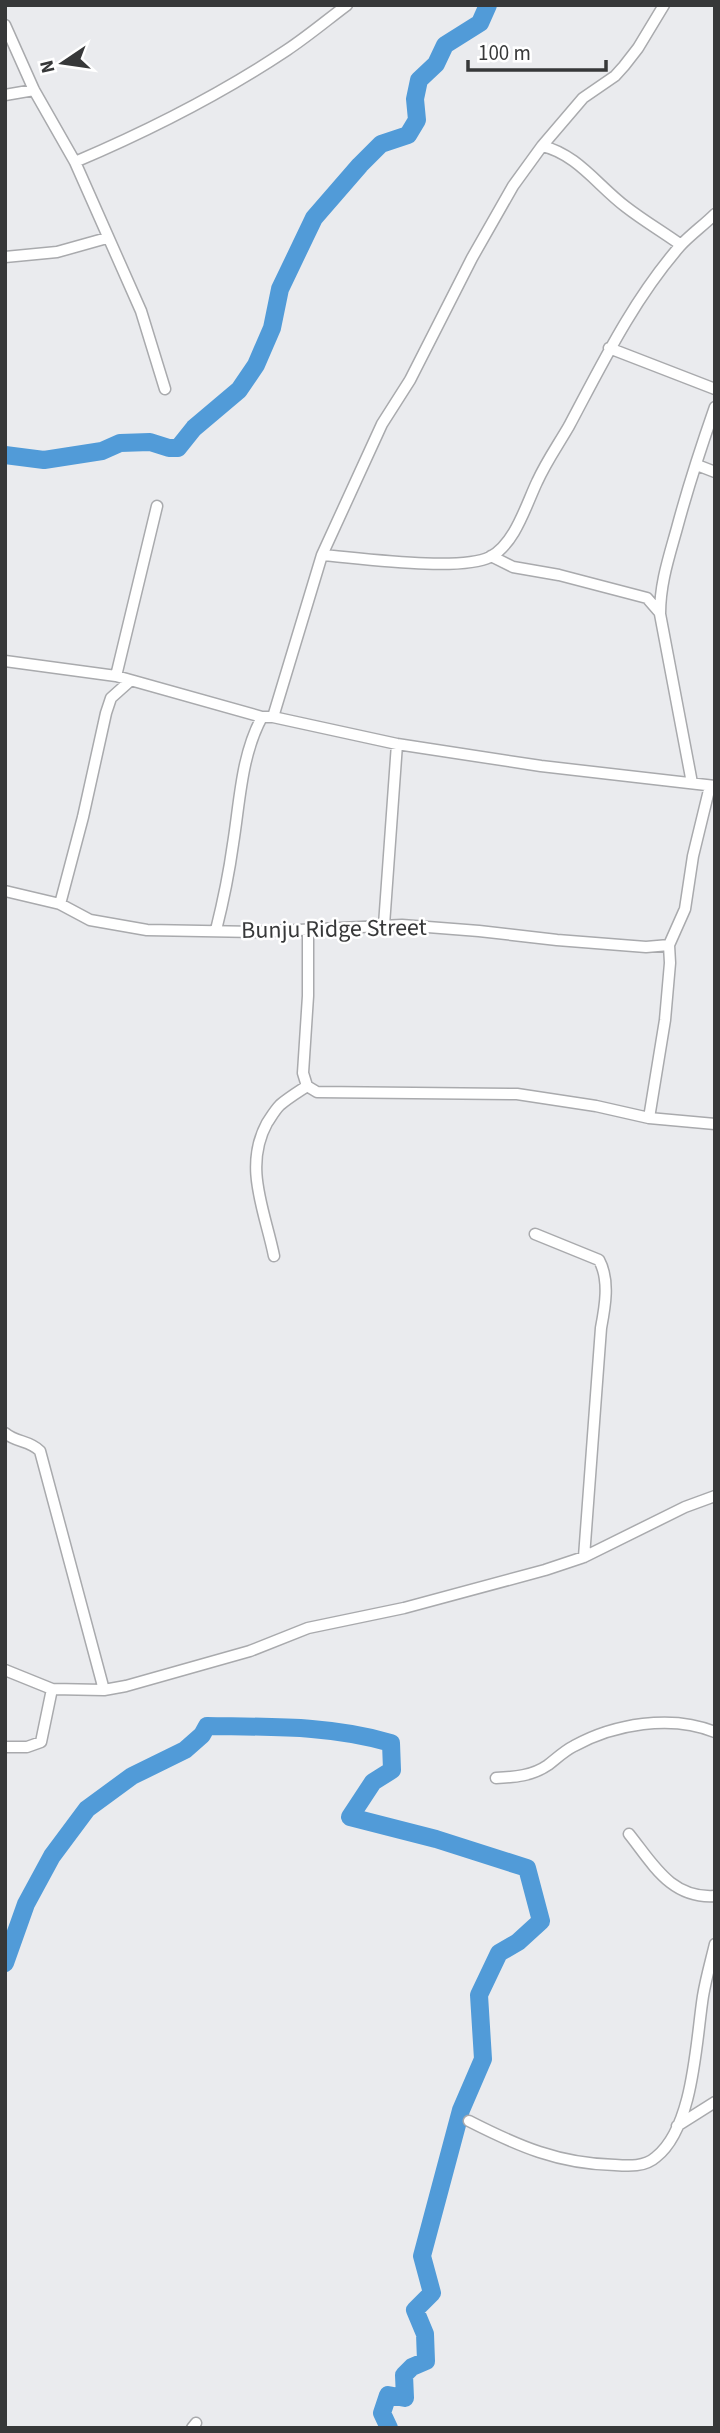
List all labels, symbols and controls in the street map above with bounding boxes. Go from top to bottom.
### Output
north arrow [28,28,98,98]
scale bar [468,28,606,72]
text: 100 m [478,38,531,68]
text: N [33,57,62,76]
street label: Bunju Ridge Street [241,910,427,948]

